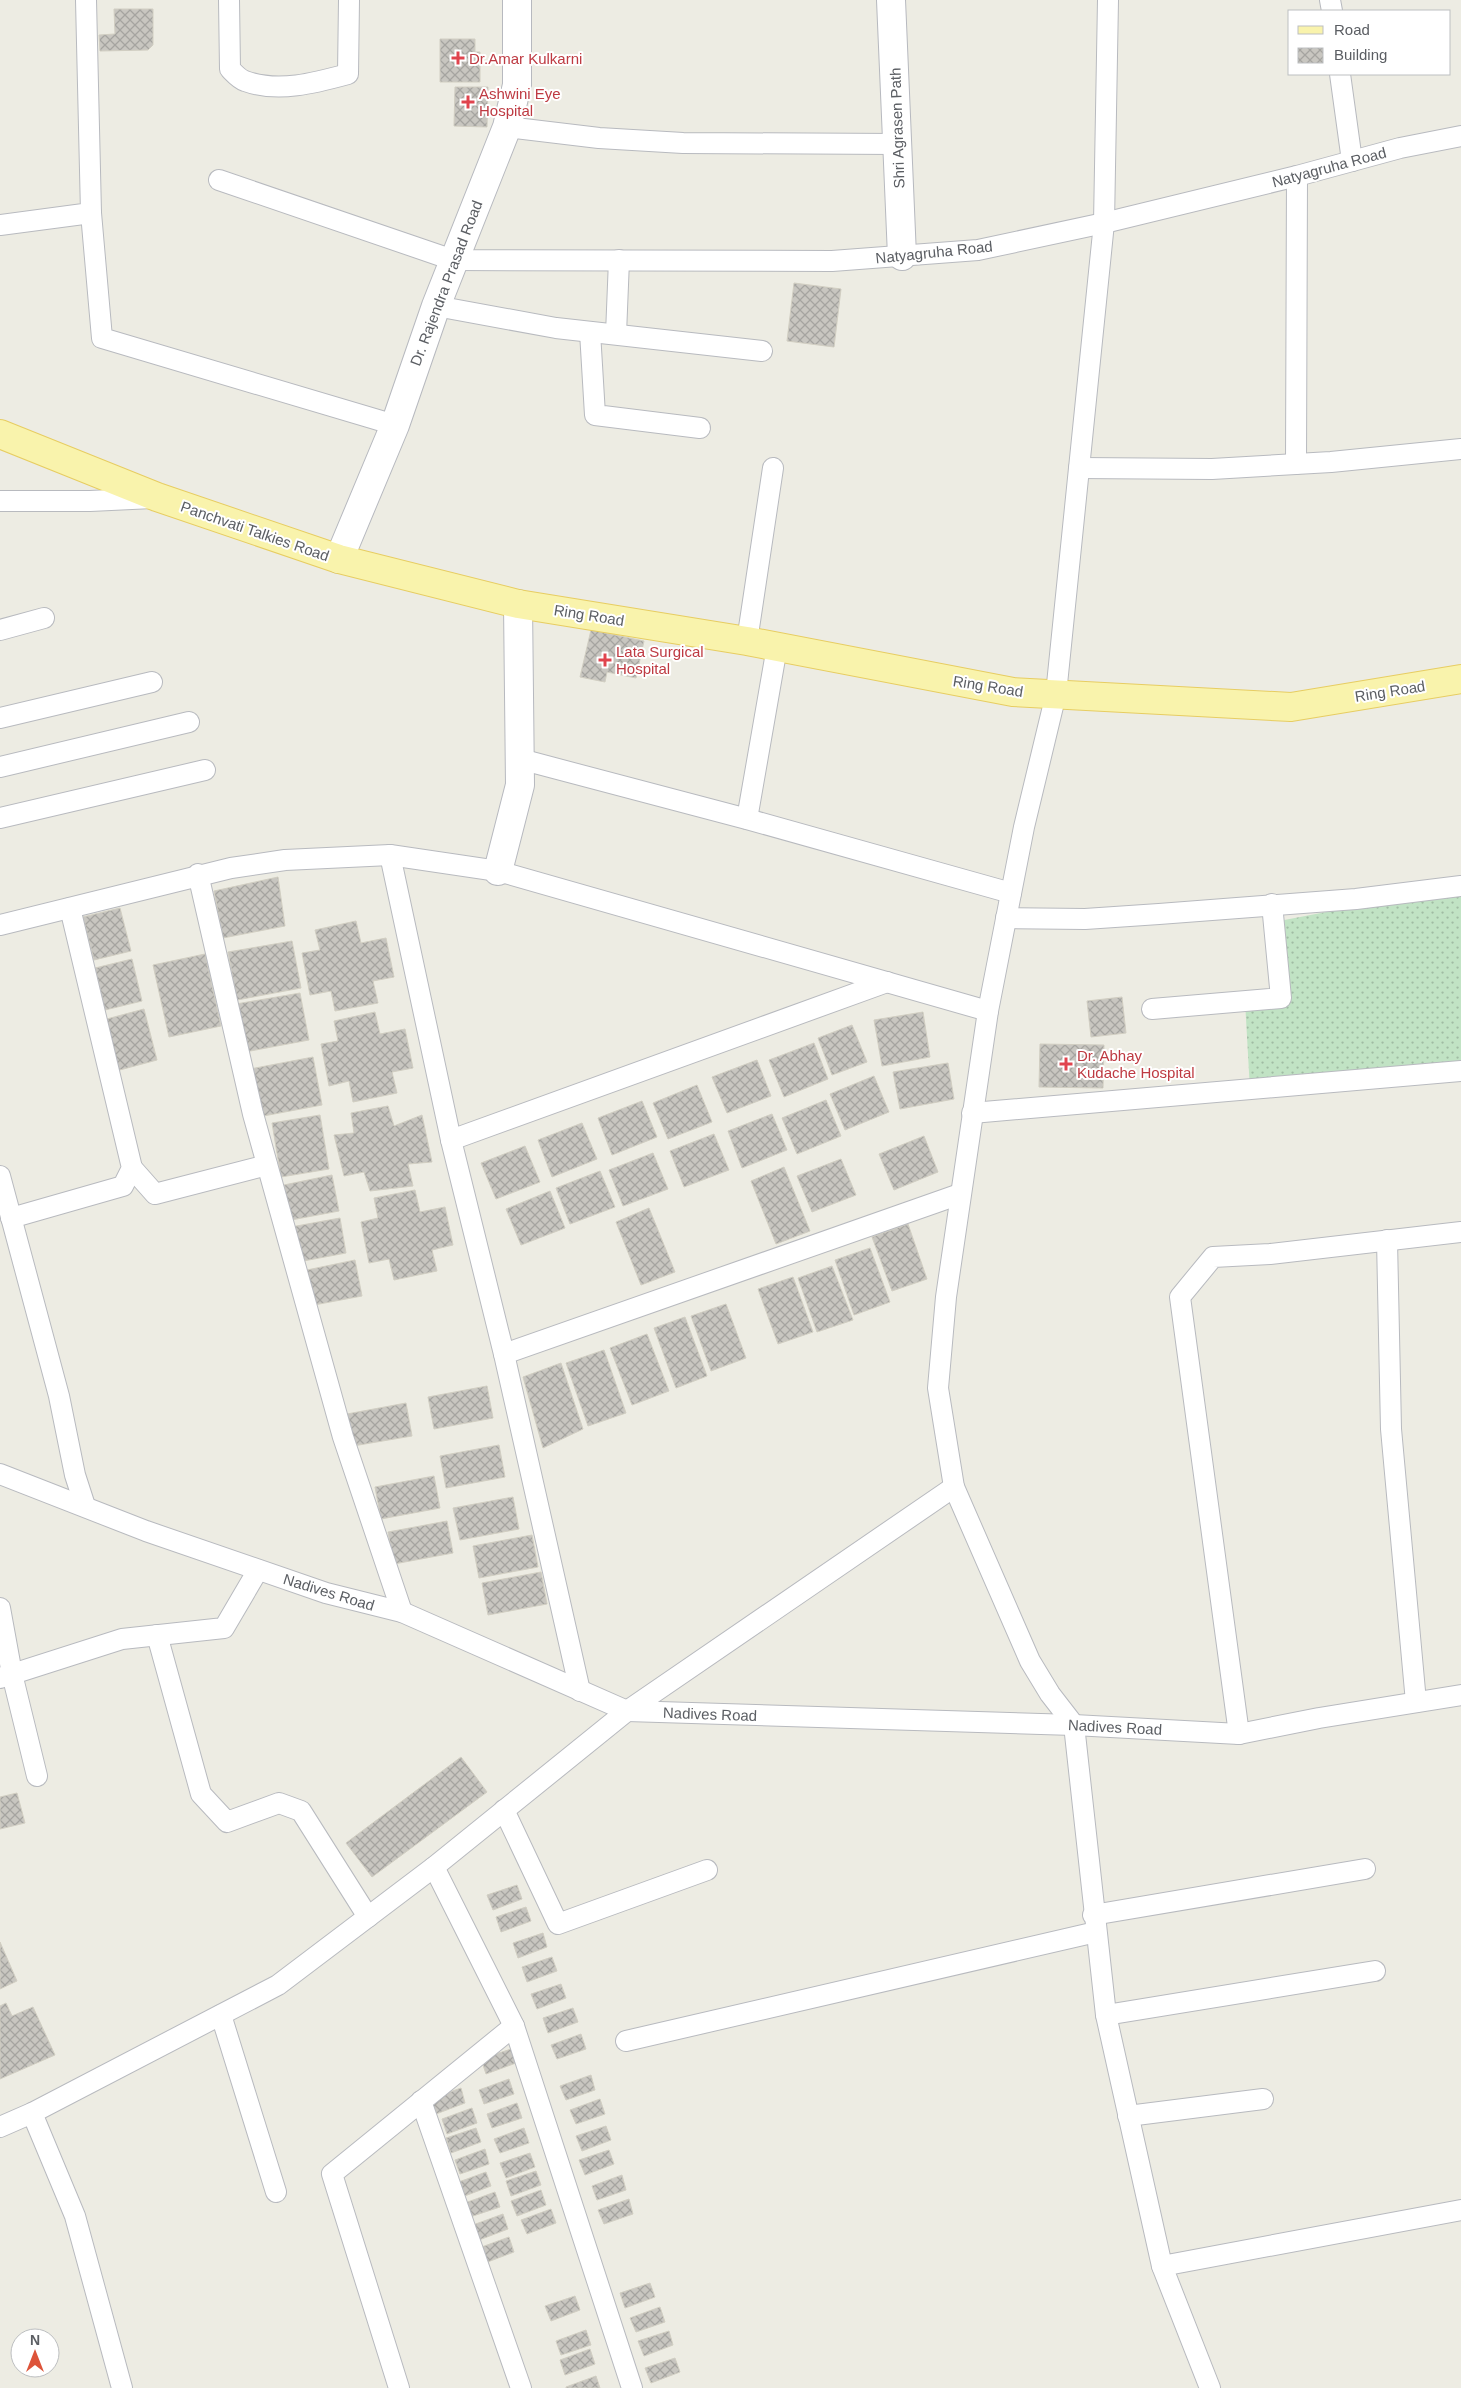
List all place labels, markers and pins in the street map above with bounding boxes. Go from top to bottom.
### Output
place label: Dr.Amar Kulkarni [469,50,582,67]
marker: Dr.Amar Kulkarni [451,51,465,65]
place label: Ashwini Eye Hospital [479,85,561,119]
marker: Ashwini Eye Hospital [461,95,475,109]
place label: Lata Surgical Hospital [616,643,704,677]
marker: Lata Surgical Hospital [598,653,612,667]
place label: Dr. Abhay Kudache Hospital [1077,1047,1195,1081]
marker: Dr. Abhay Kudache Hospital [1059,1057,1073,1071]

